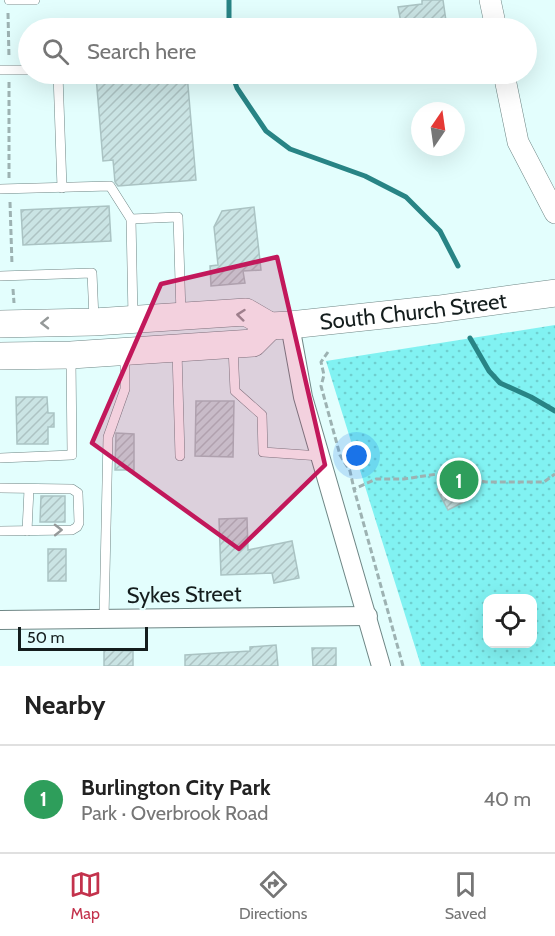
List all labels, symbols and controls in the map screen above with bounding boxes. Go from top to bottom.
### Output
search box [18,18,537,84]
icon: search [39,35,72,68]
text: Search here [87,38,196,65]
north arrow [411,102,465,156]
street label: South Church Street [318,287,509,336]
one-way arrow [236,309,246,322]
one-way arrow [41,316,50,329]
your location [342,441,371,470]
pin: 1 [440,458,478,502]
one-way arrow [54,524,63,536]
street label: Sykes Street [126,580,242,609]
map controls [483,594,537,648]
button: locate [483,594,537,648]
scale bar [18,624,148,652]
text: 50 m [27,628,64,647]
text: Nearby [24,689,105,721]
text: Burlington City Park [81,774,271,801]
text: 1 [40,787,47,811]
text: 40 m [483,787,531,811]
text: Park · Overbrook Road [81,801,268,825]
tab: Map [69,868,102,923]
tab: Directions [239,868,307,923]
tab: Saved [445,868,486,923]

